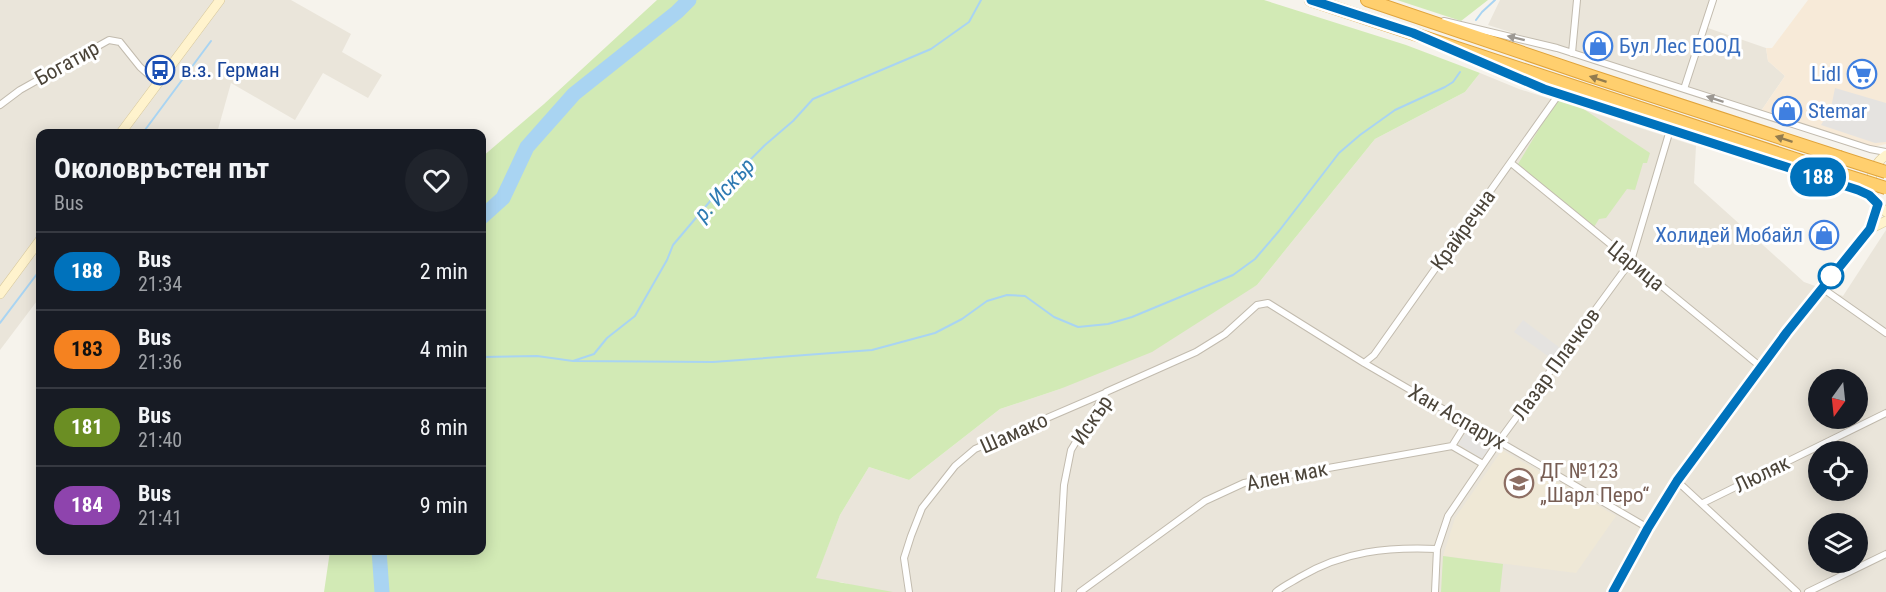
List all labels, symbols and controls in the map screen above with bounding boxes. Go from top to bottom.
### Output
shop icon: Бул Лес ЕООД [1582,30,1614,62]
one-way arrow [1507,33,1525,43]
place label: Бул Лес ЕООД [1619,34,1741,58]
street label: Богатир [31,36,103,90]
bus stop icon: в.з. Герман [144,54,176,86]
place label: в.з. Герман [181,58,280,82]
supermarket icon: Lidl [1846,58,1878,90]
place label: Lidl [1811,62,1841,86]
one-way arrow [1589,74,1607,83]
one-way arrow [1706,94,1724,103]
shop icon: Stemar [1771,95,1803,127]
place label: Stemar [1808,99,1867,123]
one-way arrow [1775,134,1793,143]
button: heart [405,149,468,212]
text: Околовръстен път [54,152,269,185]
water label: р. Искър [688,153,760,227]
line badge: 188 [1784,158,1852,196]
text: 188 [1802,165,1834,189]
street label: Крайречна [1426,185,1500,275]
text: Bus [54,191,84,215]
shop icon: Холидей Мобайл [1808,219,1840,251]
place label: Холидей Мобайл [1655,223,1803,247]
street label: Царица [1603,236,1669,296]
text: Bus [138,247,171,272]
text: 188 [71,259,103,283]
text: 2 min [420,259,468,284]
unlabelled marker [1818,263,1844,289]
text: 21:34 [138,272,182,296]
street label: Лазар Плачков [1507,303,1605,425]
text: Bus [138,325,171,350]
text: 183 [71,337,103,361]
text: 4 min [420,337,468,362]
text: 21:36 [138,350,182,374]
north arrow [1808,369,1868,429]
map controls [1808,369,1868,573]
street label: Хан Аспарух [1404,380,1510,454]
street label: Искър [1067,391,1117,449]
text: Bus [138,403,171,428]
street label: Шамако [977,408,1051,458]
text: 181 [71,415,103,439]
text: 8 min [420,415,468,440]
text: 21:40 [138,428,182,452]
button: locate [1808,441,1868,501]
street label: Люляк [1730,450,1794,498]
street label: Ален мак [1244,456,1330,496]
place label: ДГ №123 „Шарл Перо“ [1540,459,1649,507]
school or university icon: ДГ №123 „Шарл Перо“ [1503,467,1535,499]
text: Bus [138,481,171,506]
text: 184 [71,493,103,517]
text: 9 min [420,493,468,518]
text: 21:41 [138,506,182,530]
button: layers [1808,513,1868,573]

